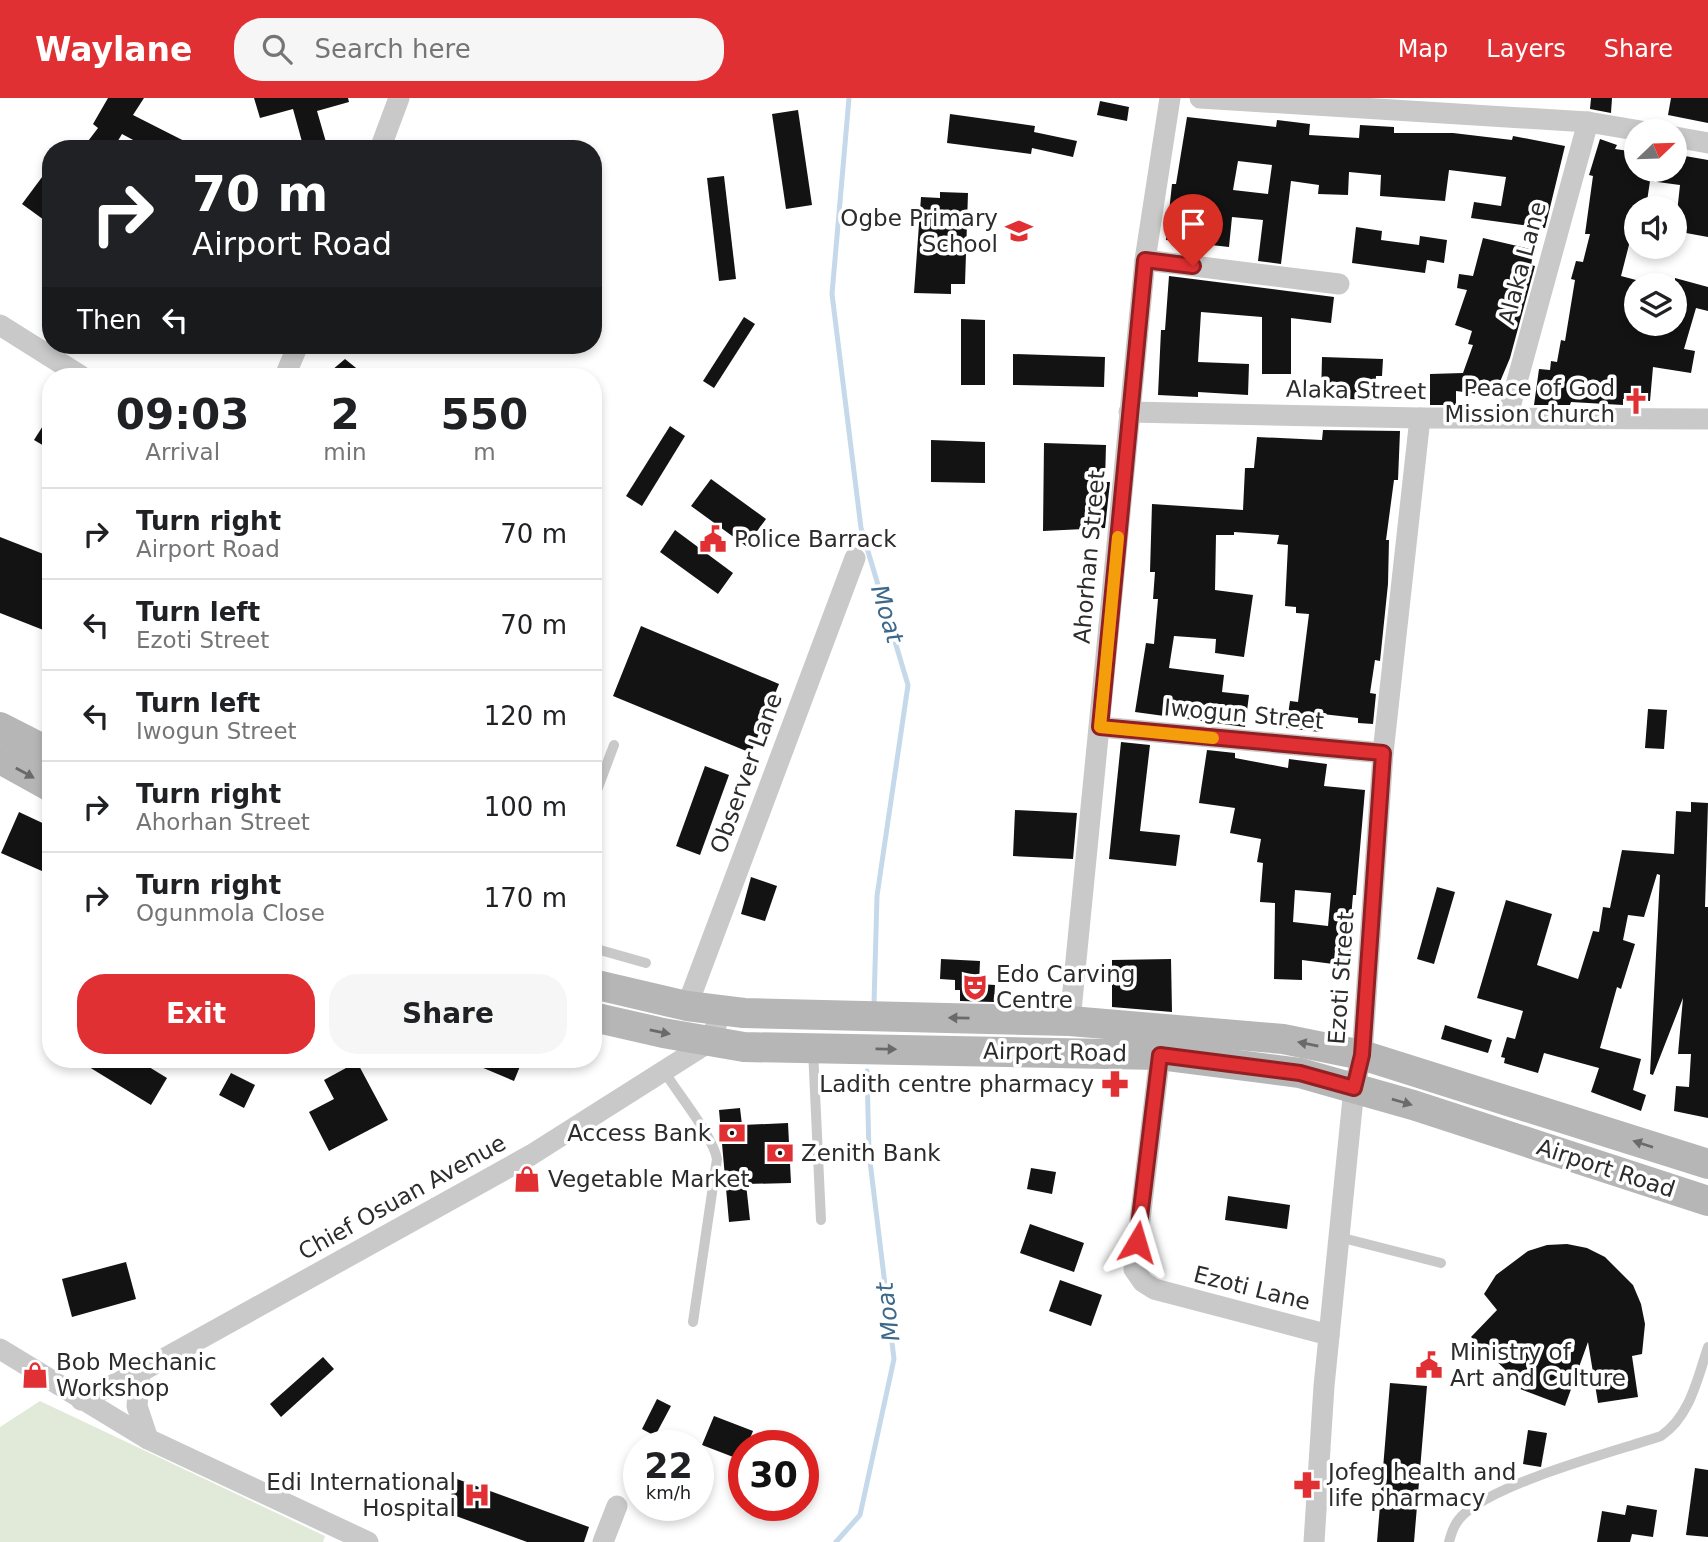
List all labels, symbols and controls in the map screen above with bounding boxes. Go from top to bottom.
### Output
search box [234,18,724,81]
text: Waylane [35,30,192,69]
icon: search [258,30,296,68]
text: Search here [314,34,471,64]
text: Map [1398,35,1448,63]
text: Layers [1486,35,1566,63]
text: Share [1604,35,1673,63]
north arrow [1624,119,1687,182]
map controls [1624,119,1687,336]
text: 70 m [192,166,328,223]
icon: right [77,168,168,259]
pin [1163,194,1223,266]
button: sound [1624,196,1687,259]
street label: Alaka Lane [1493,199,1551,327]
place label: Ogbe Primary School [840,205,998,257]
icon: arrive [1174,205,1212,243]
school or university icon: Ogbe Primary School [1004,216,1034,246]
text: Airport Road [192,225,392,263]
button: layers [1624,273,1687,336]
icon: left [156,301,194,339]
text: Then [77,305,142,335]
place label: Peace of God Mission church [1444,375,1615,427]
street label: Alaka Street [1286,376,1426,404]
church icon: Peace of God Mission church [1621,386,1651,416]
text: 09:03 [116,390,250,439]
text: 2 [330,390,360,439]
text: 550 [441,390,528,439]
text: Arrival [145,439,220,465]
text: min [323,439,367,465]
text: m [473,439,496,465]
street label: Ahorhan Street [1068,469,1110,645]
text: Turn right [136,506,281,536]
icon: right [77,515,115,553]
text: 70 m [500,519,567,549]
public building icon: Police Barrack [698,524,728,554]
place label: Police Barrack [734,526,897,552]
text: Airport Road [136,536,280,562]
water label: Moat [865,581,910,648]
text: Turn left [136,597,260,627]
icon: left [77,606,115,644]
text: 70 m [500,610,567,640]
text: Ezoti Street [136,627,269,653]
text: Turn left [136,688,260,718]
street label: Observer Lane [705,689,787,857]
street label: Iwogun Street [1163,694,1325,734]
icon: left [77,697,115,735]
text: 120 m [484,701,567,731]
text: Iwogun Street [136,718,297,744]
one-way arrow [16,767,35,779]
text: Turn right [136,779,281,809]
icon: right [77,788,115,826]
text: 100 m [484,792,567,822]
text: Ahorhan Street [136,809,310,835]
text: Turn right [136,870,281,900]
icon: right [77,879,115,917]
text: 170 m [484,883,567,913]
text: Ogunmola Close [136,900,325,926]
street label: Ezoti Street [1323,911,1359,1045]
place label: Edo Carving Centre [996,961,1135,1013]
theatre icon: Edo Carving Centre [960,972,990,1002]
button: Exit [77,974,315,1054]
button: Share [329,974,567,1054]
one-way arrow [948,1013,970,1024]
one-way arrow [649,1027,671,1038]
street label: Airport Road [983,1038,1127,1066]
one-way arrow [1297,1039,1319,1050]
one-way arrow [875,1043,897,1055]
pharmacy icon: Ladith centre pharmacy [1100,1069,1130,1099]
place label: Ladith centre pharmacy [819,1071,1094,1097]
one-way arrow [1392,1097,1413,1107]
bank icon: Access Bank [717,1118,747,1148]
place label: Access Bank [567,1120,712,1146]
street label: Chief Osuan Avenue [294,1129,510,1265]
street label: Airport Road [1534,1133,1678,1203]
bank icon: Zenith Bank [765,1138,795,1168]
one-way arrow [1632,1138,1653,1149]
place label: Zenith Bank [801,1140,941,1166]
shop icon: Vegetable Market [512,1164,542,1194]
place label: Vegetable Market [548,1166,749,1192]
position arrow [1100,1205,1174,1279]
street label: Ezoti Lane [1191,1261,1313,1315]
water label: Moat [870,1279,906,1343]
place label: Ministry of Art and Culture [1450,1339,1626,1391]
place label: Bob Mechanic Workshop [56,1349,217,1401]
public building icon: Ministry of Art and Culture [1414,1350,1444,1380]
shop icon: Bob Mechanic Workshop [20,1360,50,1390]
speed limit sign: 30 [728,1430,819,1521]
text: 22 [644,1446,693,1486]
place label: Jofeg health and life pharmacy [1326,1459,1516,1511]
place label: Edi International Hospital [266,1469,456,1521]
pharmacy icon: Jofeg health and life pharmacy [1292,1470,1322,1500]
hospital icon: Edi International Hospital [462,1480,492,1510]
text: km/h [646,1482,691,1503]

